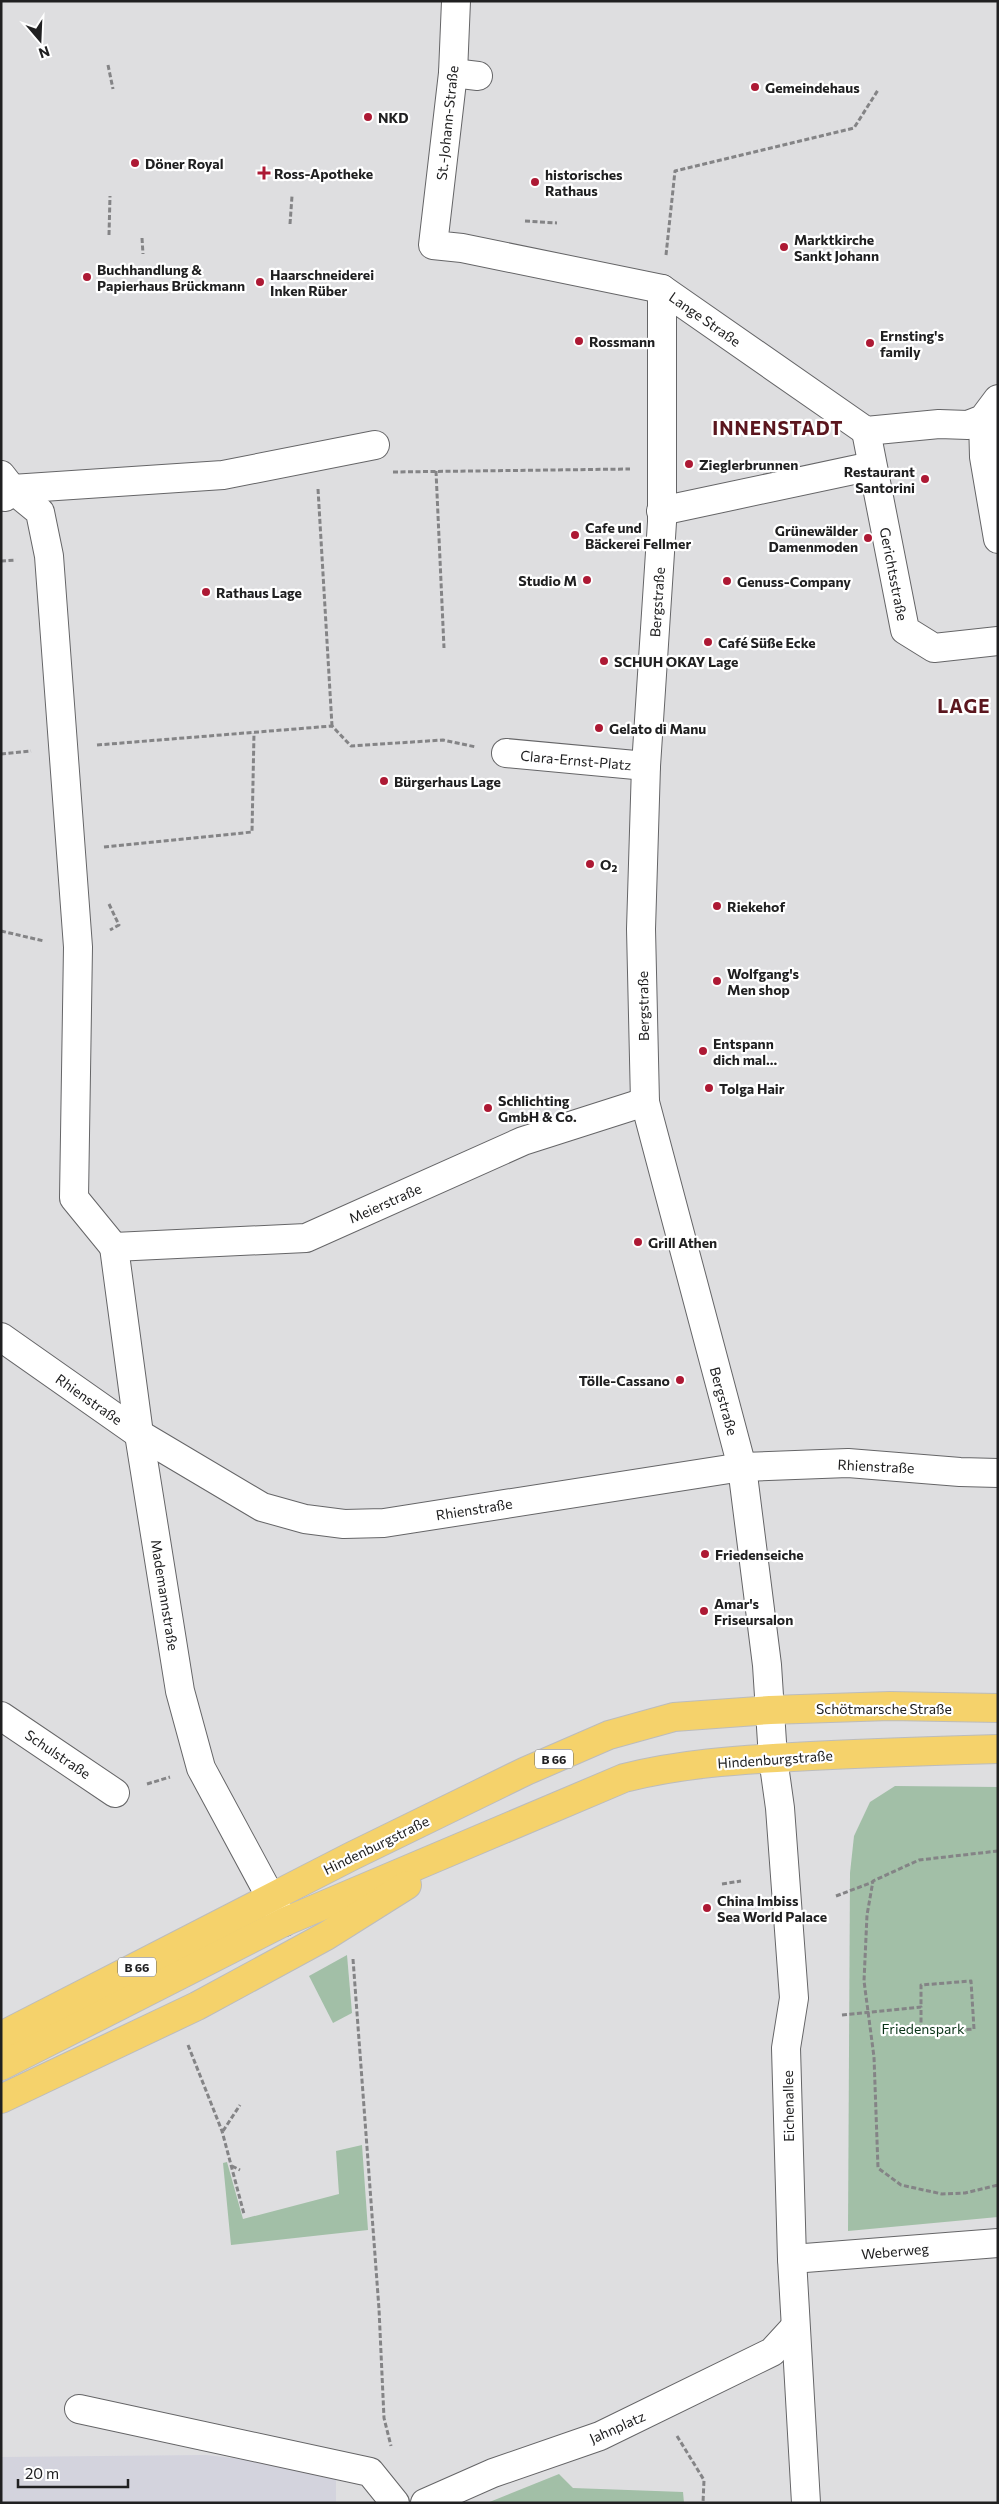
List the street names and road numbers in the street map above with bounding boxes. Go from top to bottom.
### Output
street label: St.-Johann-Straße [433,65,461,181]
street label: Lange Straße [666,288,744,350]
street label: Gerichtsstraße [877,526,911,622]
street label: Bergstraße [646,566,668,638]
street label: Clara-Ernst-Platz [520,747,632,773]
street label: Bergstraße [634,971,652,1041]
street label: Meierstraße [346,1179,424,1227]
street label: Bergstraße [707,1365,741,1437]
street label: Rhienstraße [53,1370,125,1428]
street label: Rhienstraße [837,1455,915,1477]
street label: Rhienstraße [435,1495,513,1523]
street label: Mademannstraße [148,1538,182,1652]
street label: Schötmarsche Straße [816,1700,952,1717]
street label: Schulstraße [22,1726,94,1782]
street label: Hindenburgstraße [717,1746,833,1772]
road number: B 66 [535,1750,573,1768]
street label: Hindenburgstraße [320,1812,432,1878]
road number: B 66 [118,1958,156,1976]
street label: Eichenallee [779,2070,797,2142]
street label: Weberweg [860,2240,930,2262]
street label: Jahnplatz [586,2407,648,2447]

